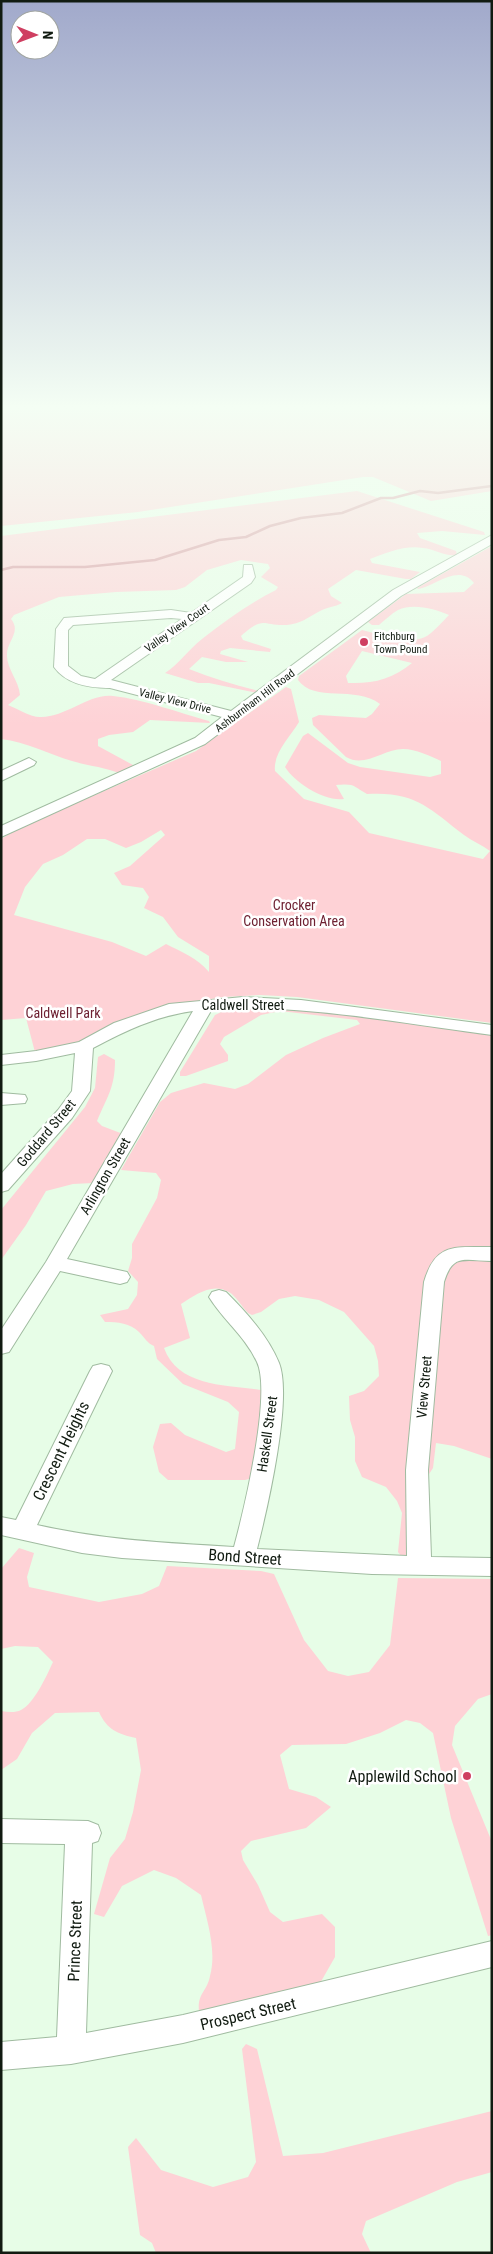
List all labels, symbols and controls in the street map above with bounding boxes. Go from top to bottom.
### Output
north arrow [10,10,60,60]
text: N [40,31,56,40]
street label: Valley View Court [142,601,212,655]
place label: Fitchburg Town Pound [374,630,427,656]
marker: Fitchburg Town Pound [358,636,370,648]
street label: Ashburnham Hill Road [213,667,297,735]
street label: Valley View Drive [138,686,212,716]
park label: Crocker Conservation Area [243,897,345,929]
street label: Caldwell Street [202,997,284,1013]
park label: Caldwell Park [25,1005,101,1021]
street label: Goddard Street [13,1096,79,1170]
street label: Arlington Street [76,1135,134,1217]
street label: View Street [413,1355,435,1419]
street label: Haskell Street [254,1395,280,1473]
street label: Crescent Heights [29,1398,93,1504]
street label: Bond Street [208,1545,283,1569]
place label: Applewild School [348,1767,457,1786]
marker: Applewild School [461,1770,473,1782]
street label: Prince Street [64,1900,86,1982]
street label: Prospect Street [198,1994,298,2034]

